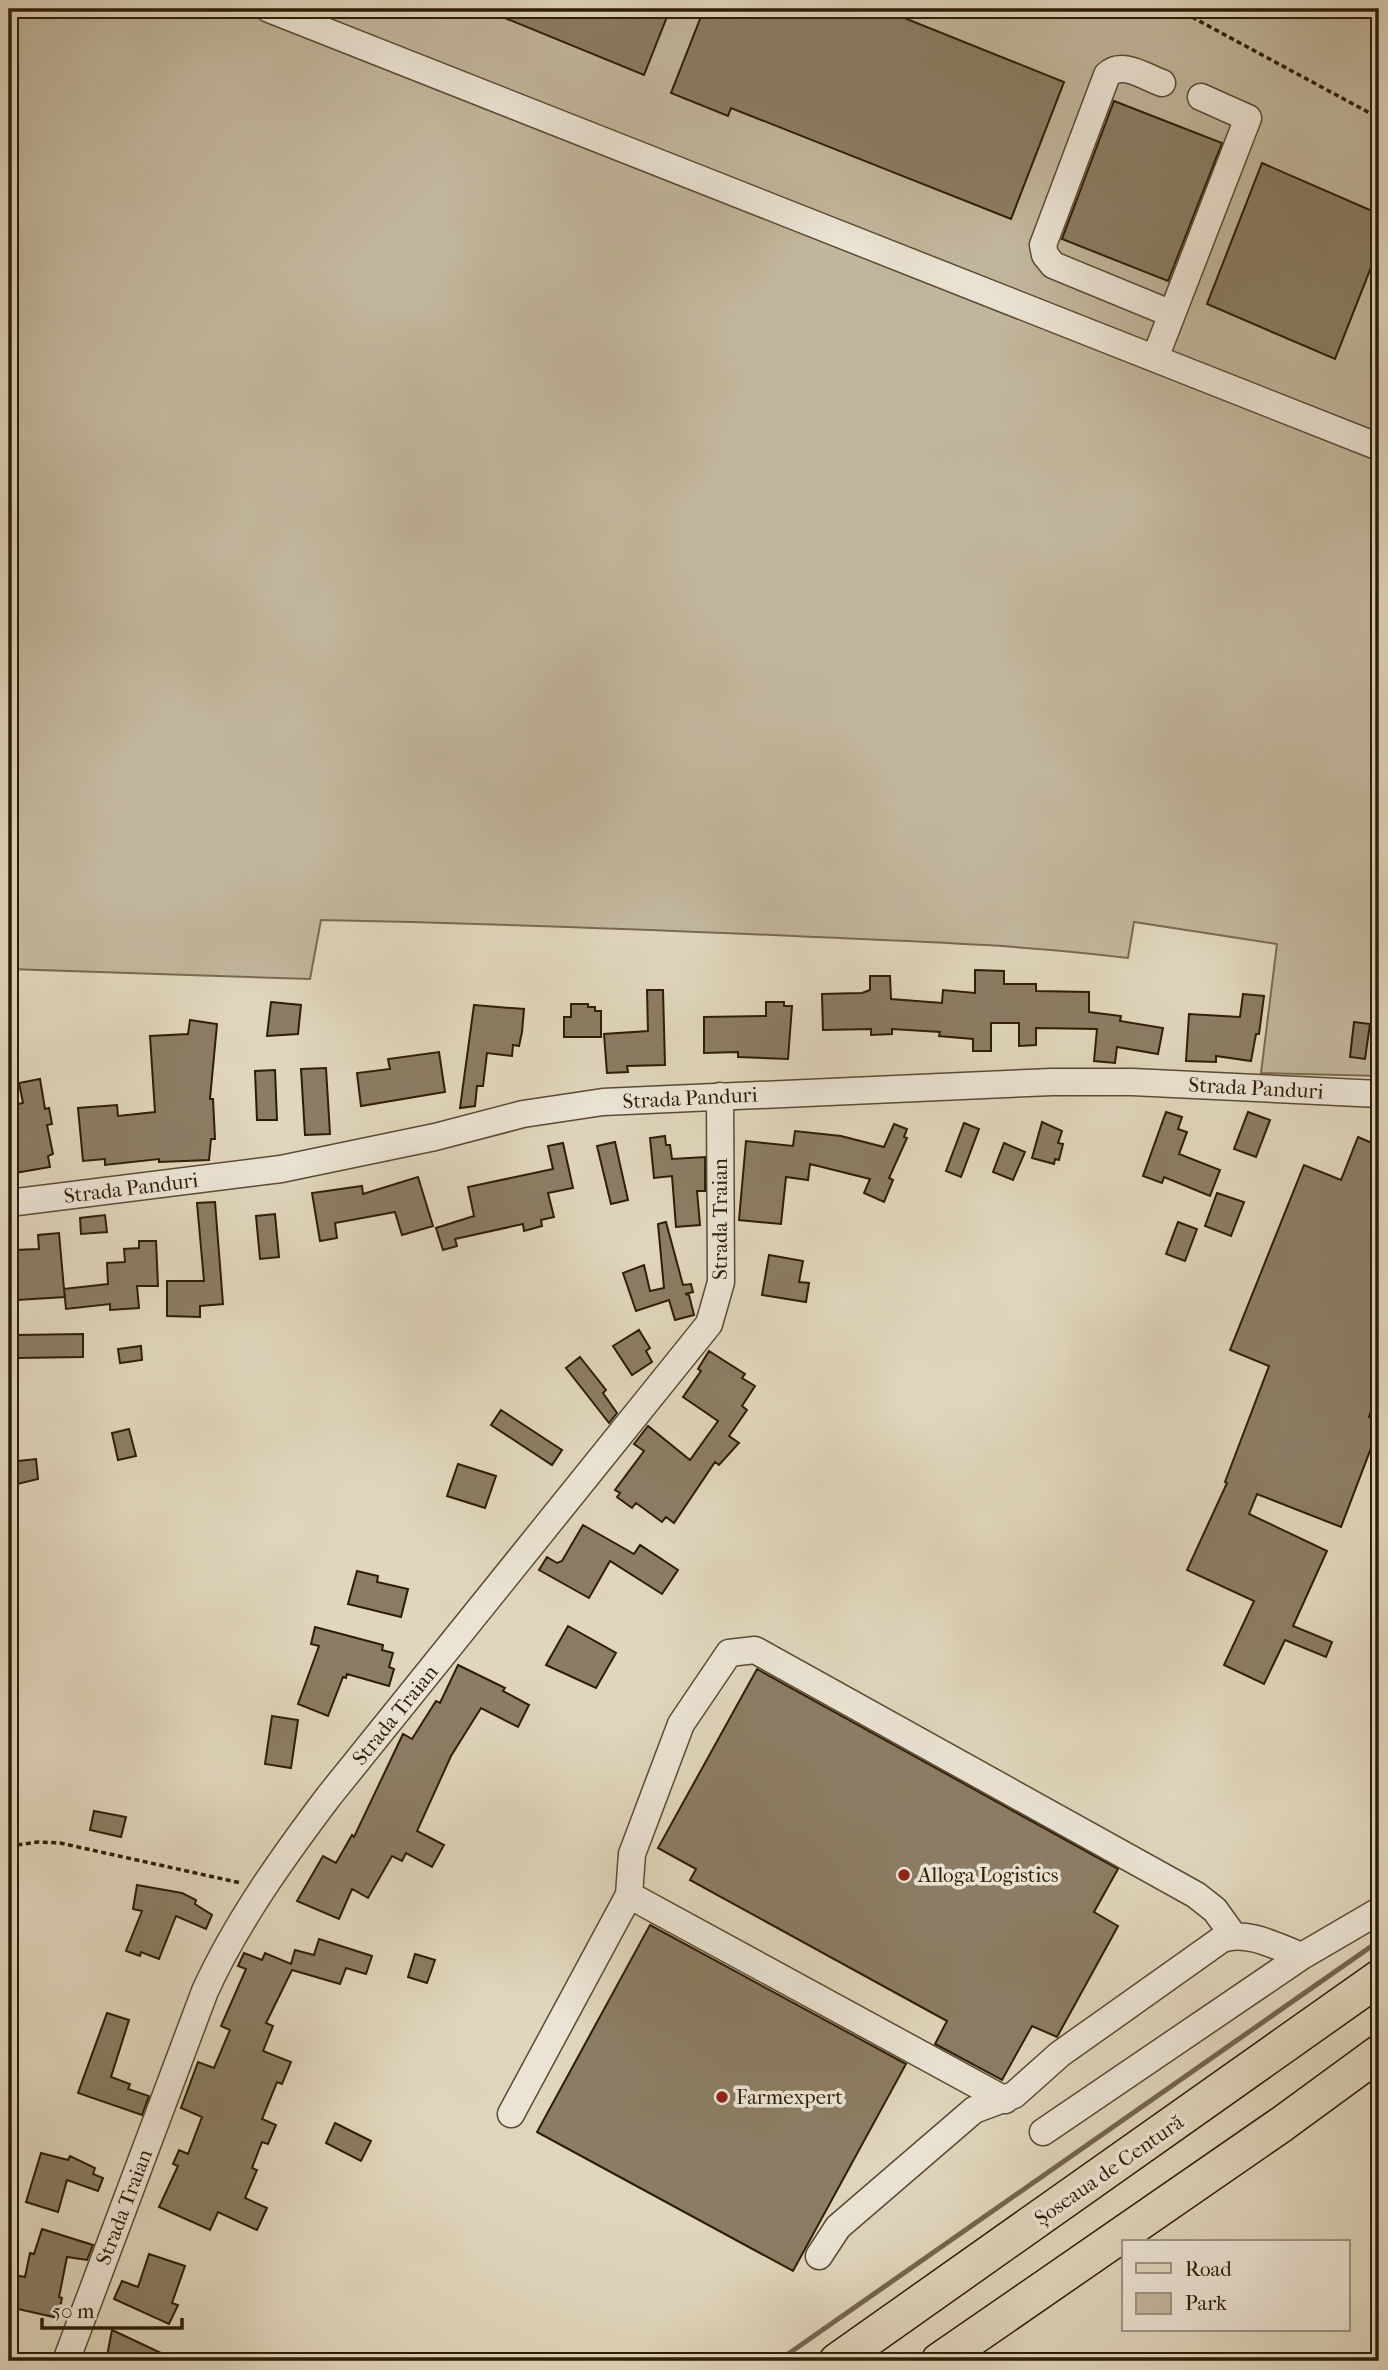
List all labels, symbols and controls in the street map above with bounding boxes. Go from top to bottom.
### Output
street label: Strada Panduri [1188,1072,1324,1104]
street label: Strada Panduri [622,1082,758,1114]
street label: Strada Traian [708,1158,732,1280]
street label: Strada Panduri [62,1168,200,1208]
street label: Strada Traian [347,1660,443,1770]
place label: Alloga Logistics [917,1863,1059,1887]
marker: Alloga Logistics [896,1867,912,1883]
place label: Farmexpert [736,2085,843,2109]
marker: Farmexpert [714,2089,730,2105]
street label: Șoseaua de Centură [1030,2109,1189,2231]
street label: Strada Traian [91,2146,157,2268]
legend [1122,2240,1350,2332]
text: Road [1185,2257,1232,2281]
scale bar [42,2286,182,2330]
text: Park [1185,2291,1227,2315]
text: 50 m [52,2299,95,2323]

